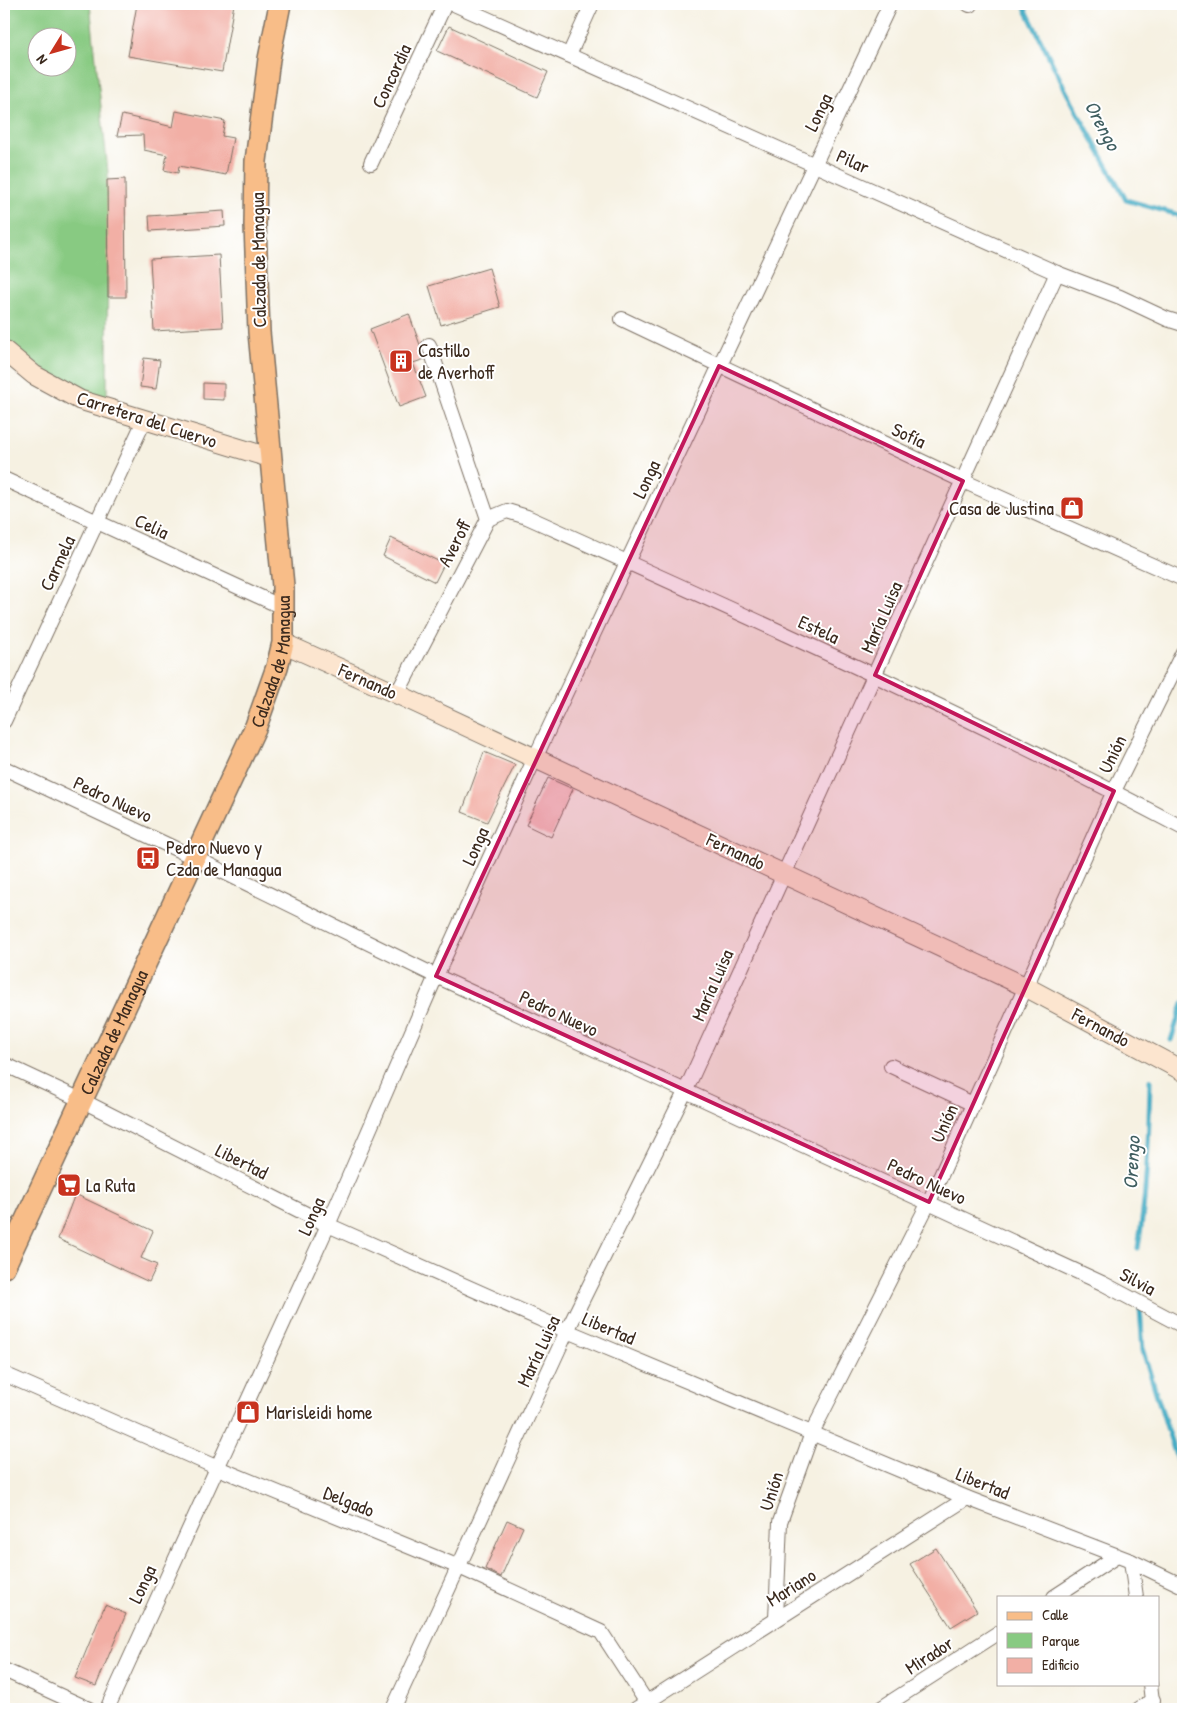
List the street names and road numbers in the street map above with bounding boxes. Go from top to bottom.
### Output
street label: Concordia [365,39,417,112]
street label: Longa [798,88,839,135]
street label: Pilar [833,142,874,180]
street label: Calzada de Managua [244,192,272,328]
street label: Carretera del Cuervo [74,384,221,454]
street label: Sofía [888,416,931,454]
street label: Longa [626,455,666,502]
street label: Celia [131,507,174,545]
street label: Averoff [431,515,477,571]
street label: Carmela [33,531,81,595]
street label: María Luisa [854,577,909,657]
street label: Calzada de Managua [244,595,296,731]
street label: Estela [794,608,844,650]
street label: Fernando [334,656,402,706]
street label: Unión [1092,731,1132,777]
street label: Pedro Nuevo [69,769,157,829]
street label: Longa [455,822,495,869]
street label: Fernando [702,826,770,876]
street label: María Luisa [685,945,740,1025]
street label: Calzada de Managua [73,965,154,1099]
street label: Pedro Nuevo [515,983,603,1043]
street label: Fernando [1067,1001,1135,1053]
street label: Unión [924,1100,964,1146]
street label: Libertad [211,1137,273,1185]
street label: Pedro Nuevo [883,1151,971,1211]
street label: Longa [291,1192,331,1239]
street label: Silvia [1115,1261,1161,1301]
street label: Libertad [578,1305,640,1351]
street label: María Luisa [510,1311,566,1391]
street label: Libertad [952,1461,1014,1506]
street label: Unión [753,1468,789,1514]
street label: Delgado [320,1479,379,1523]
street label: Longa [122,1560,162,1607]
street label: Mariano [761,1561,821,1612]
street label: Mirador [900,1629,959,1680]

